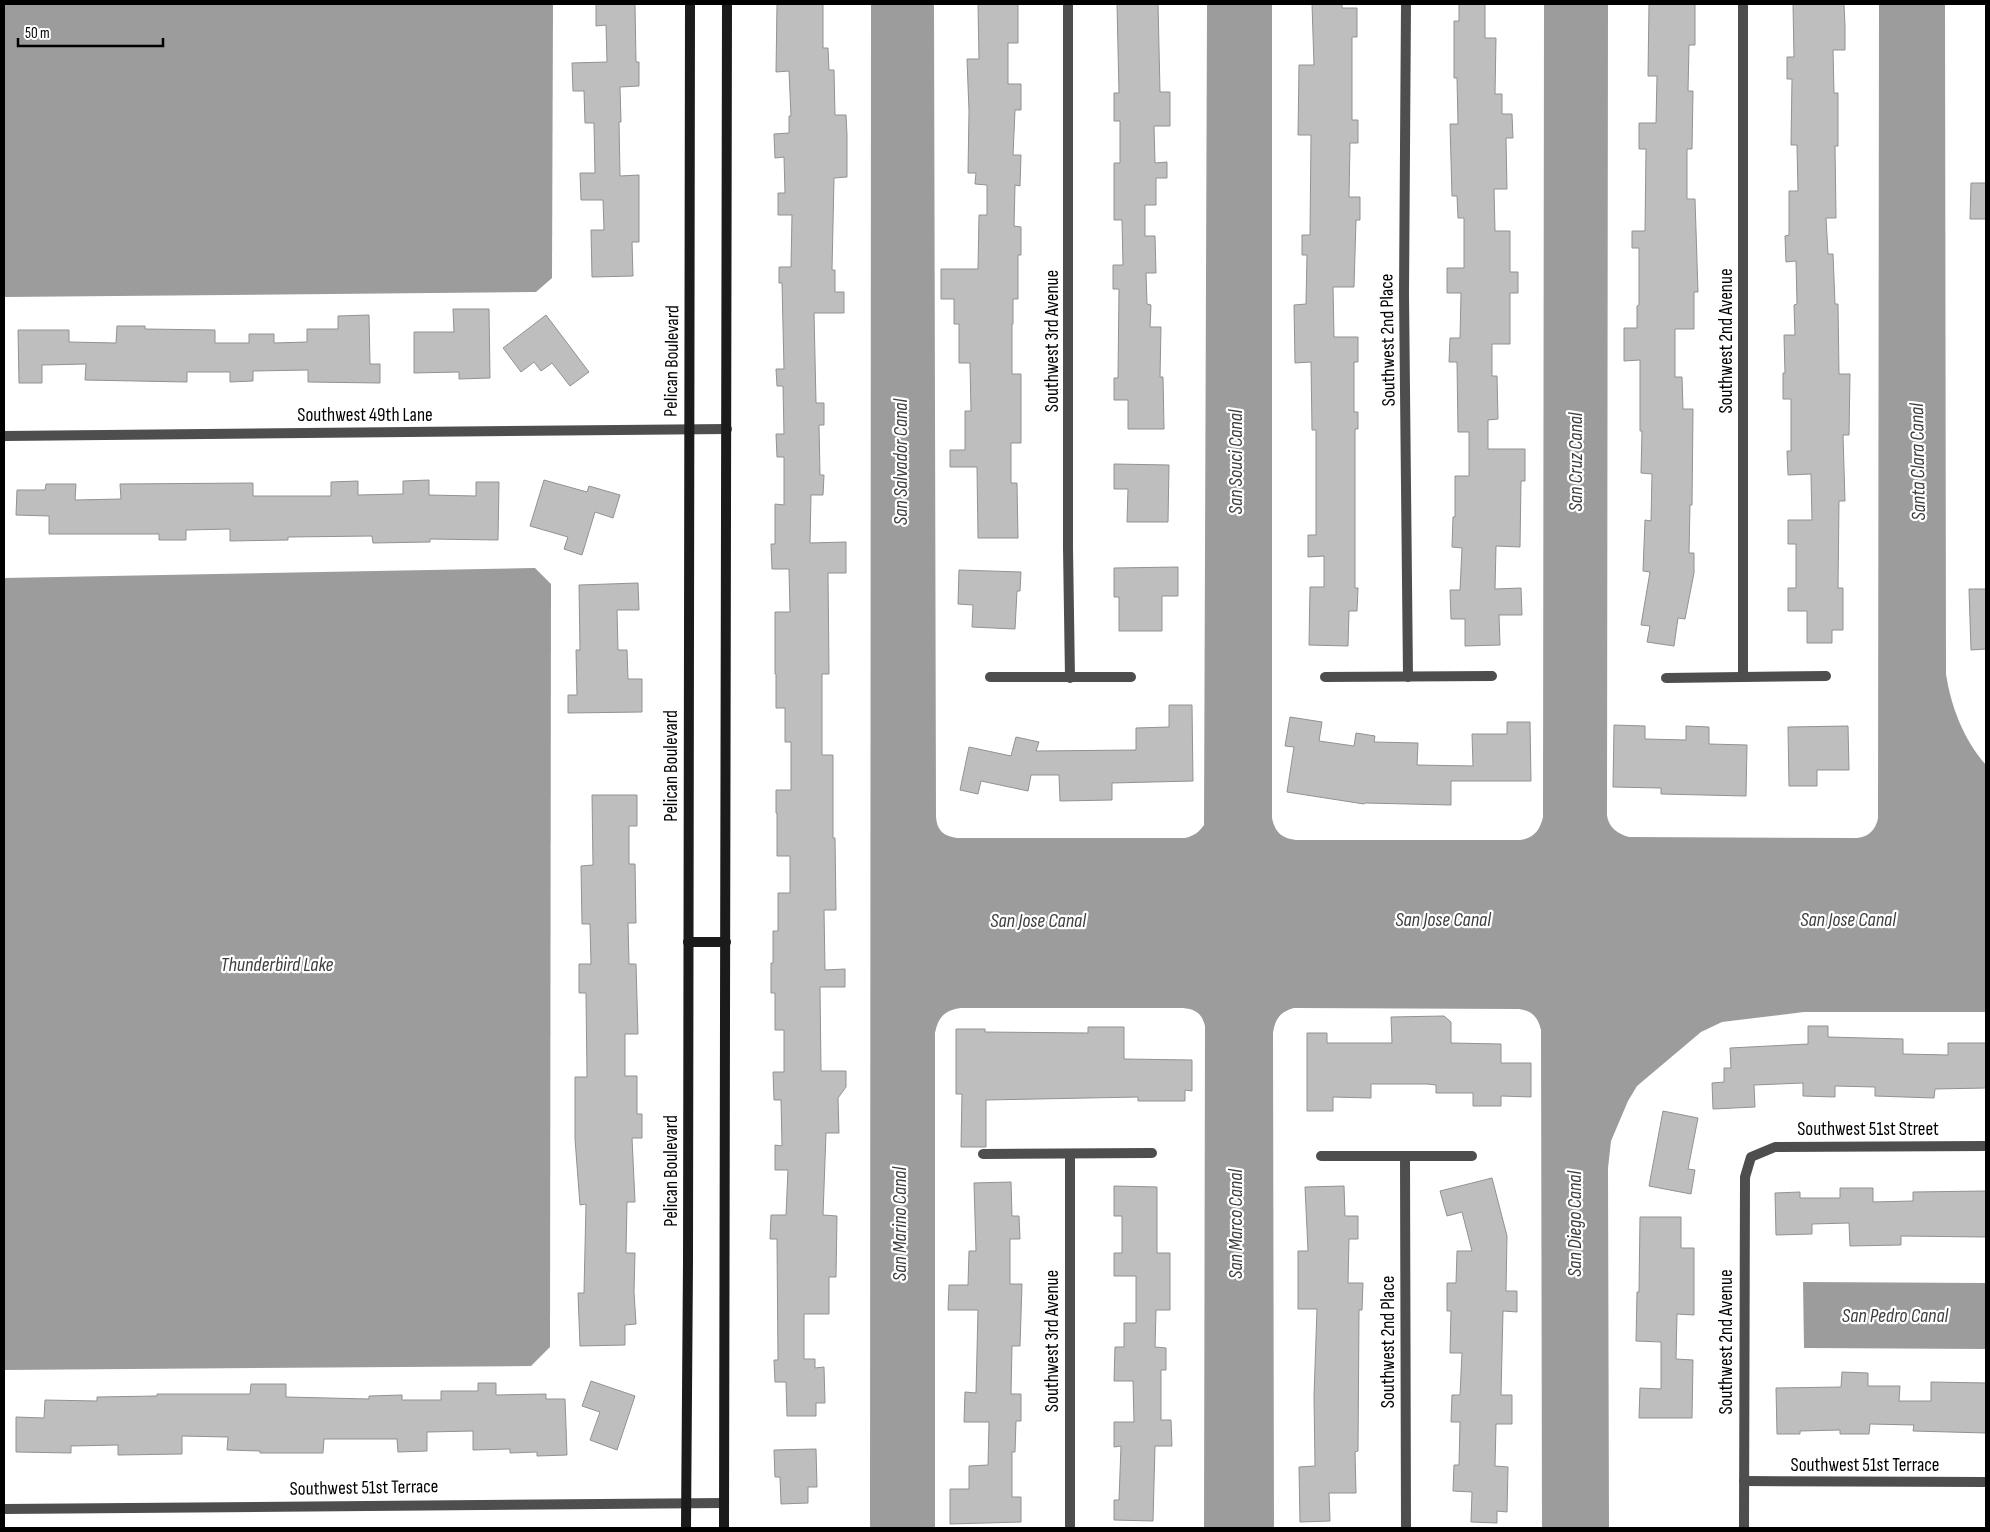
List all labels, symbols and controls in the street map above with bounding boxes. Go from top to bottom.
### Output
scale bar [18,15,162,47]
text: 50 m [25,24,50,43]
street label: Southwest 2nd Avenue [1715,268,1738,414]
street label: Southwest 3rd Avenue [1041,270,1064,412]
street label: Southwest 2nd Place [1375,273,1401,407]
street label: Pelican Boulevard [660,305,684,417]
water label: San Salvador Canal [889,398,913,525]
water label: Santa Clara Canal [1905,402,1931,521]
street label: Southwest 49th Lane [297,404,433,427]
water label: San Souci Canal [1224,408,1248,514]
water label: San Cruz Canal [1564,411,1588,512]
street label: Pelican Boulevard [660,710,683,822]
water label: San Jose Canal [1395,908,1492,932]
water label: San Jose Canal [1800,908,1897,932]
water label: San Jose Canal [990,909,1087,933]
water label: Thunderbird Lake [221,953,334,977]
street label: Pelican Boulevard [660,1115,683,1227]
street label: Southwest 51st Street [1797,1118,1939,1141]
water label: San Marino Canal [888,1166,912,1281]
water label: San Marco Canal [1224,1168,1248,1279]
water label: San Diego Canal [1563,1170,1587,1277]
street label: Southwest 2nd Avenue [1715,1269,1738,1415]
street label: Southwest 3rd Avenue [1041,1270,1064,1412]
street label: Southwest 2nd Place [1377,1276,1400,1408]
water label: San Pedro Canal [1842,1304,1950,1328]
street label: Southwest 51st Terrace [1791,1454,1939,1477]
street label: Southwest 51st Terrace [289,1475,439,1501]

